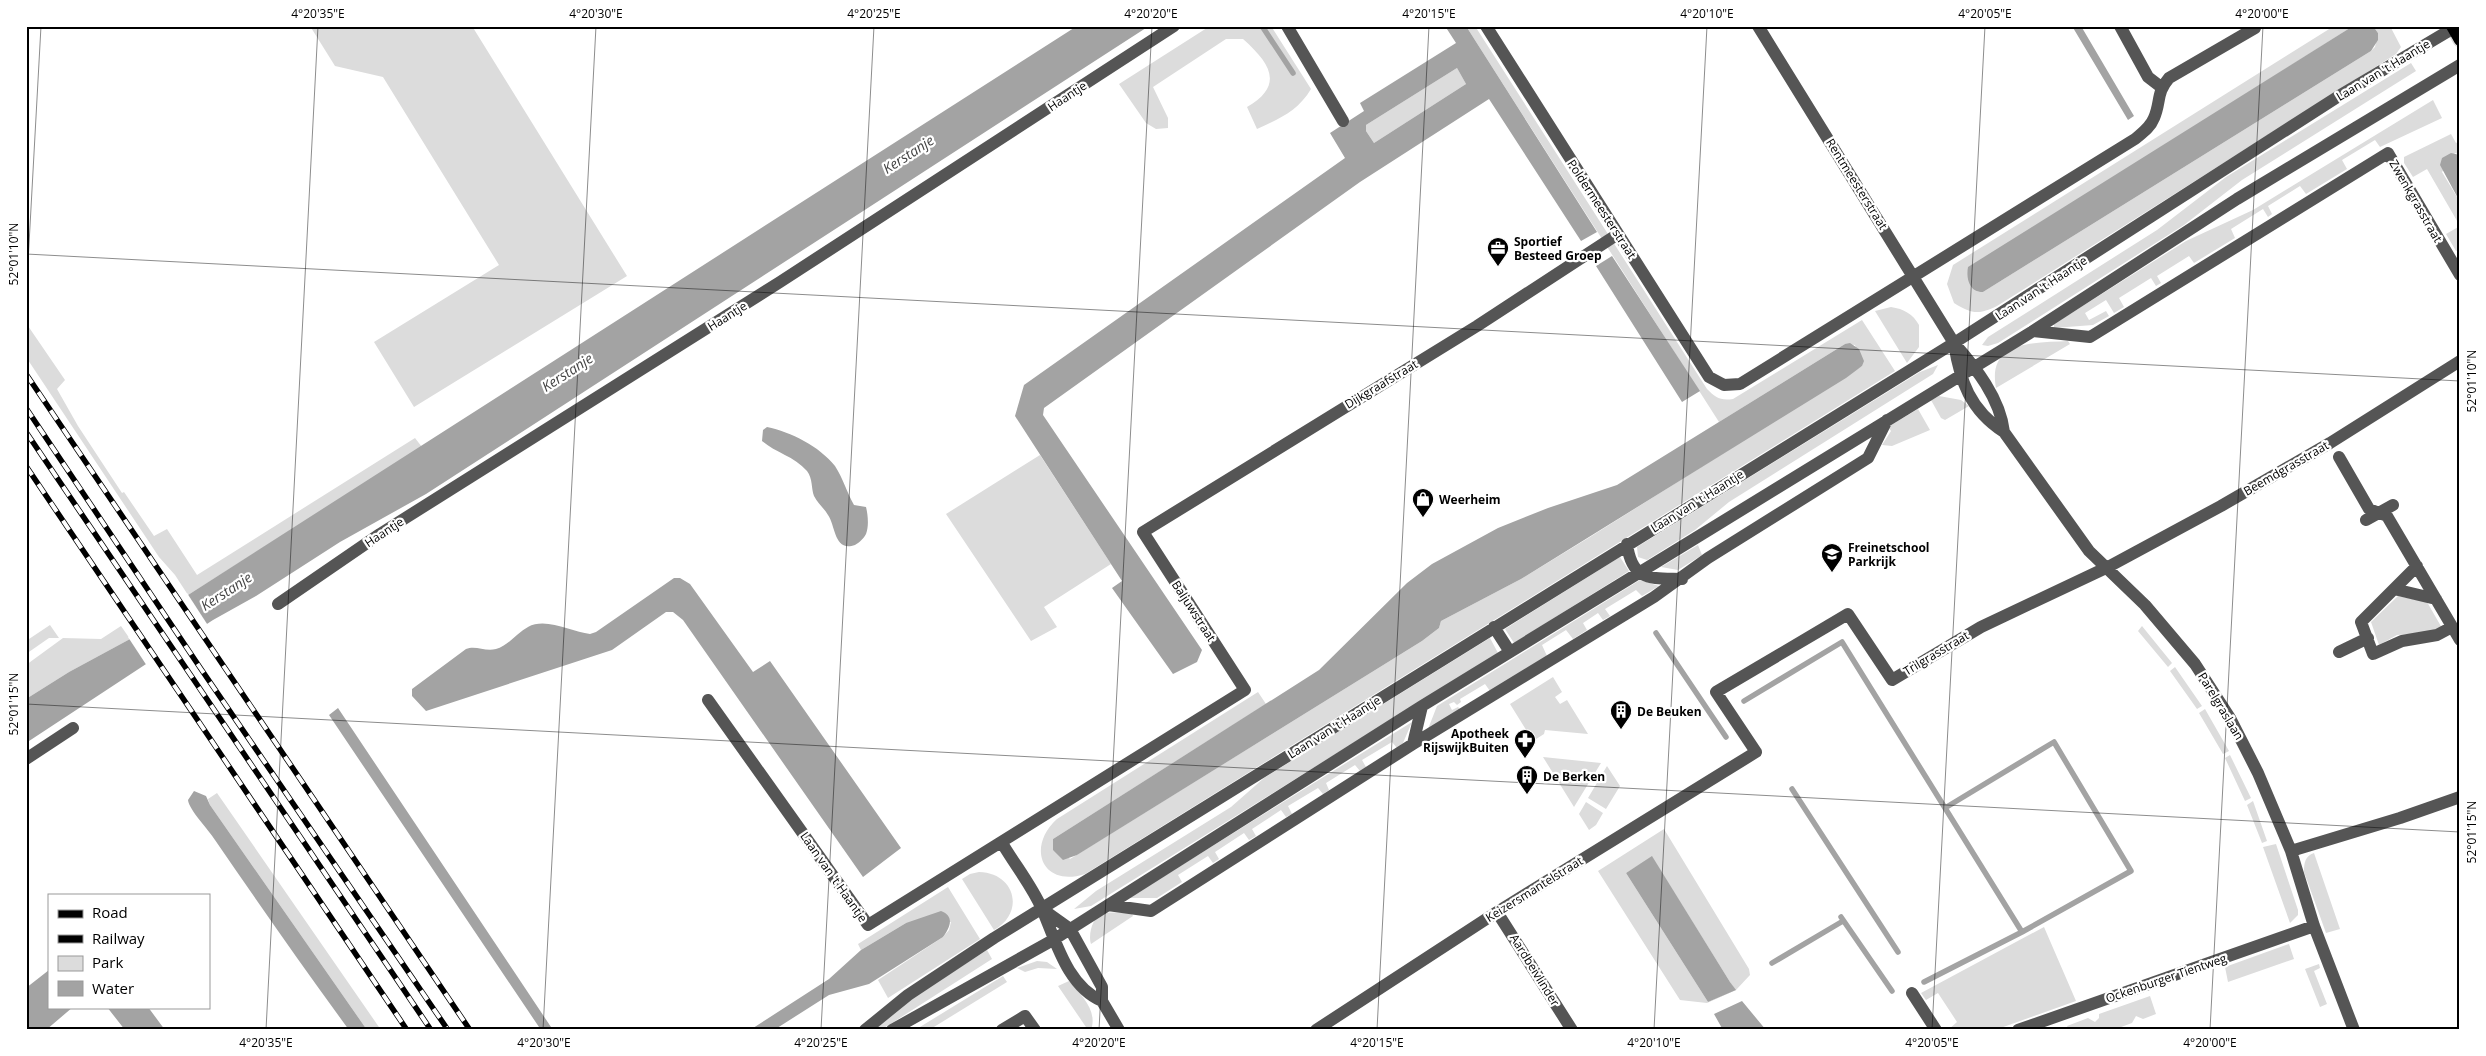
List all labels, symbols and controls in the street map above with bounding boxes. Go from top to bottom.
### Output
text: 4°20'35"E [291,5,345,22]
text: 4°20'30"E [569,5,623,22]
text: 4°20'25"E [847,5,901,22]
text: 4°20'20"E [1124,5,1178,22]
text: 4°20'15"E [1402,5,1456,22]
text: 4°20'10"E [1680,5,1734,22]
text: 4°20'05"E [1958,5,2012,22]
text: 4°20'00"E [2235,5,2289,22]
street label: Laan van 't Haantje [2333,35,2433,105]
street label: Haantje [1044,77,1090,115]
water label: Kerstanje [879,130,937,178]
street label: Rentmeesterstraat [1822,135,1892,233]
street label: Poldermeesterstraat [1563,156,1641,262]
street label: Zwenkgrasstraat [2385,157,2447,245]
text: 52°01'10"N [5,223,22,285]
place label: Sportief Besteed Groep [1514,233,1602,264]
office icon: Sportief Besteed Groep [1486,236,1510,267]
street label: Laan van 't Haantje [1992,252,2091,324]
street label: Haantje [704,297,750,335]
water label: Kerstanje [538,348,596,396]
text: 52°01'10"N [2463,350,2480,412]
street label: Dijkgraafstraat [1341,355,1421,413]
street label: Beemdgrasstraat [2240,437,2332,499]
street label: Laan van 't Haantje [1647,465,1747,537]
shop icon: Weerheim [1411,487,1435,518]
place label: Weerheim [1439,491,1501,508]
street label: Haantje [361,513,407,551]
place label: Freinetschool Parkrijk [1848,539,1930,570]
school or university icon: Freinetschool Parkrijk [1820,542,1844,573]
water label: Kerstanje [197,567,255,615]
street label: Baljuwstraat [1168,577,1220,645]
street label: Trilgrasstraat [1900,627,1972,679]
street label: Parelgraslaan [2194,669,2248,743]
text: 52°01'15"N [5,673,22,735]
street label: Laan van 't Haantje [1284,691,1384,763]
building icon: De Beuken [1609,699,1633,730]
place label: De Beuken [1637,703,1702,720]
place label: Apotheek RijswijkBuiten [1423,725,1510,756]
pharmacy icon: Apotheek RijswijkBuiten [1513,728,1537,759]
building icon: De Berken [1515,764,1539,795]
place label: De Berken [1543,768,1605,785]
text: 52°01'15"N [2463,801,2480,863]
street label: Laan van 't Haantje [796,828,872,926]
street label: Keizersmantelstraat [1482,852,1586,926]
legend [48,894,210,1008]
text: Road [92,902,128,922]
text: Railway [92,928,145,948]
street label: Aardbeivlinder [1506,931,1564,1009]
street label: Ockenburger Tientweg [2103,949,2229,1007]
text: Park [92,952,123,972]
text: Water [92,978,134,998]
text: 4°20'35"E [239,1034,293,1051]
text: 4°20'30"E [517,1034,571,1051]
text: 4°20'25"E [794,1034,848,1051]
text: 4°20'20"E [1072,1034,1126,1051]
text: 4°20'15"E [1350,1034,1404,1051]
text: 4°20'10"E [1627,1034,1681,1051]
text: 4°20'05"E [1905,1034,1959,1051]
text: 4°20'00"E [2183,1034,2237,1051]

